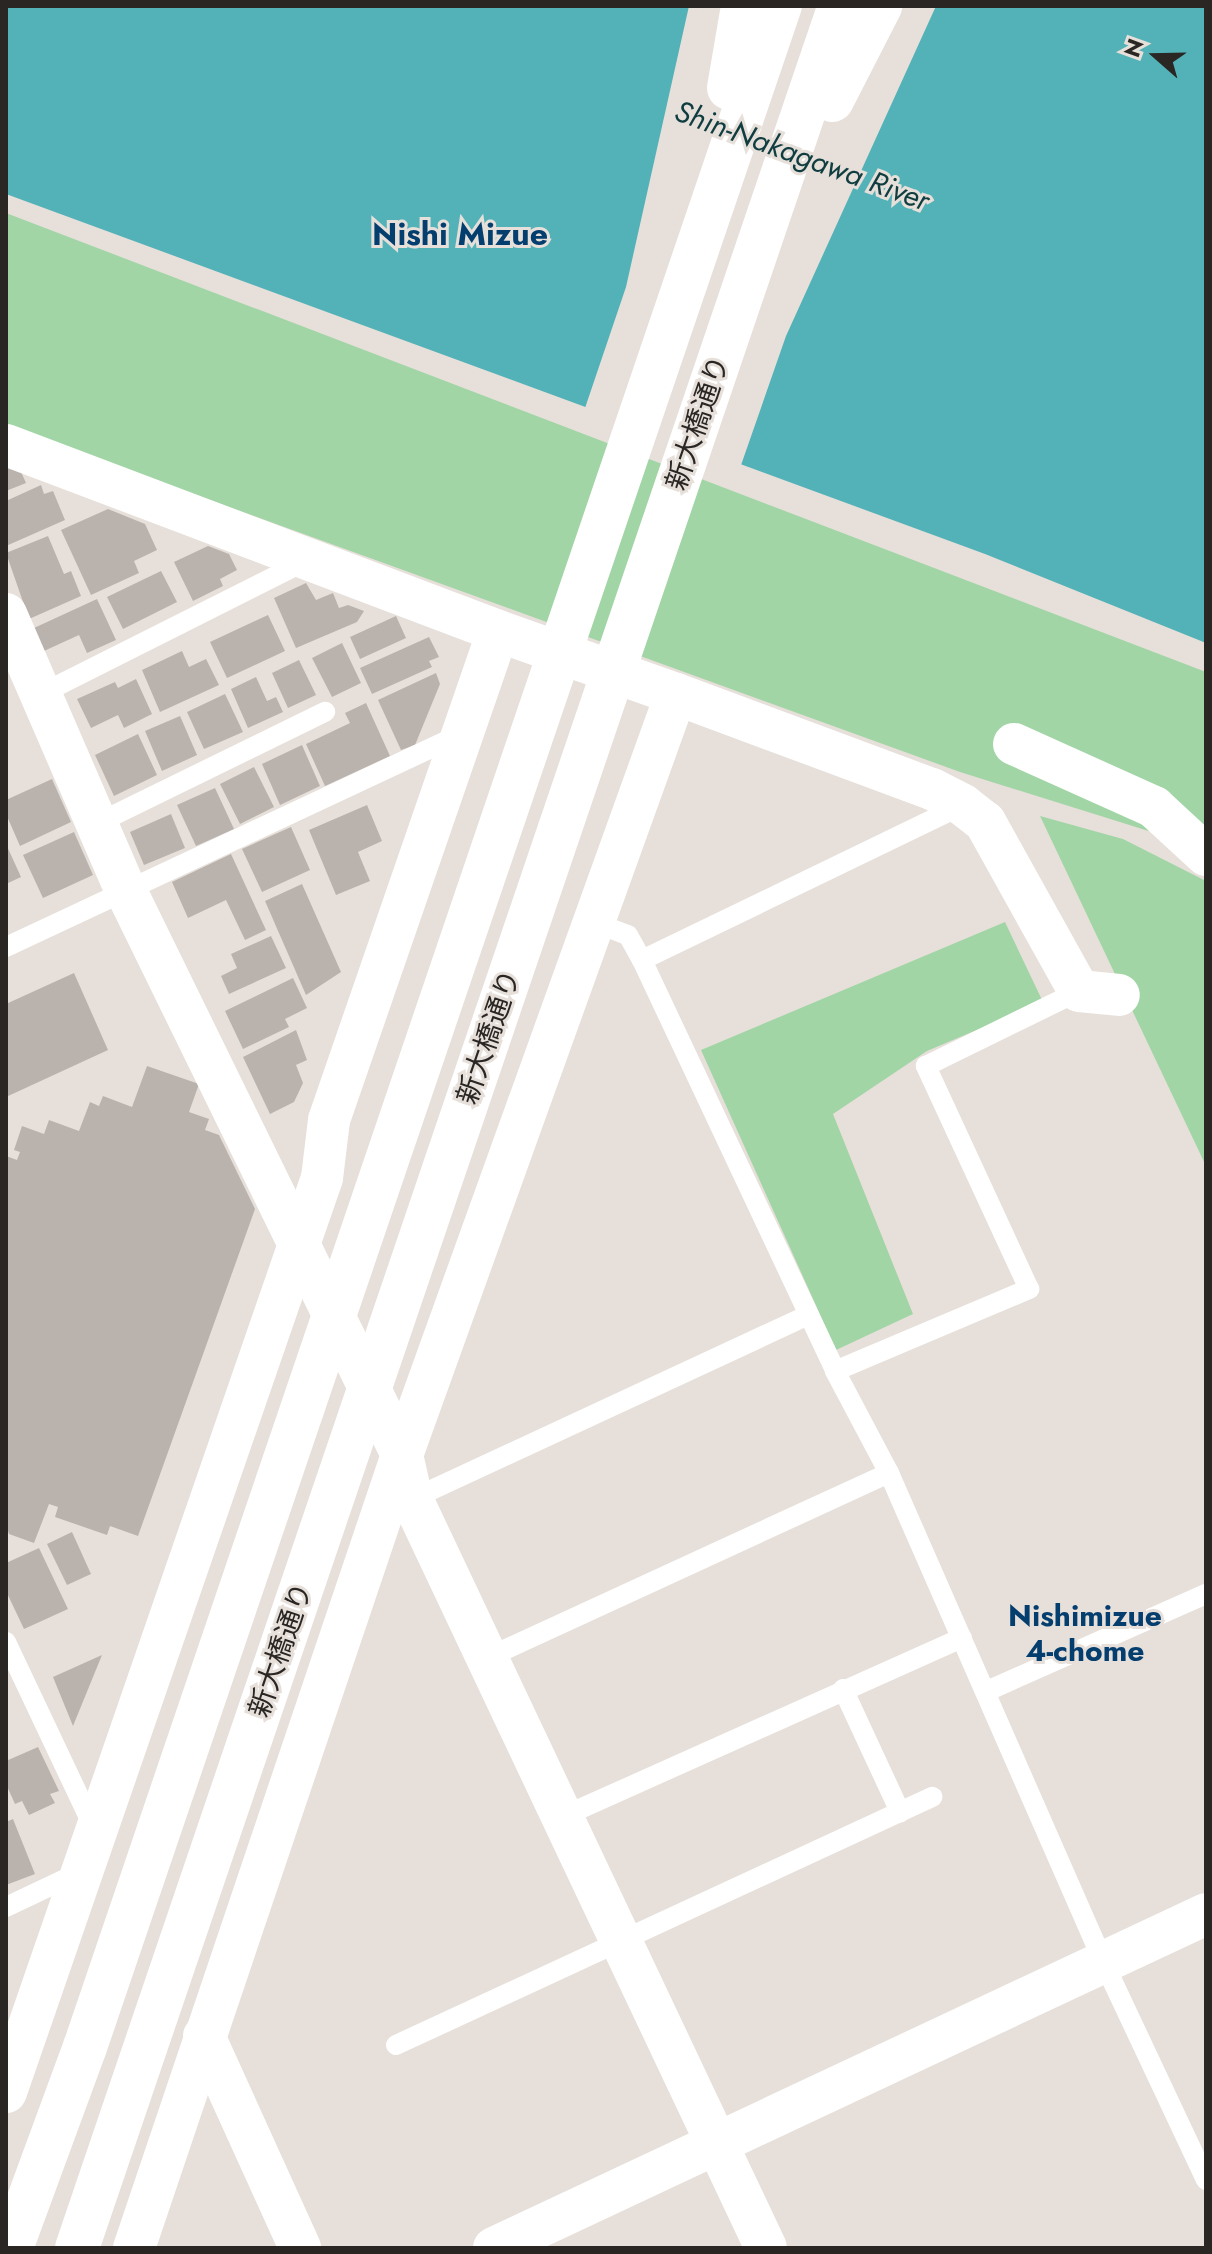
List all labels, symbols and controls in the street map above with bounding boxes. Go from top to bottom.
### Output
north arrow [1116,16,1196,96]
text: N [1115,34,1151,61]
water label: Shin-Nakagawa River [670,93,934,219]
district label: Nishi Mizue [372,215,548,253]
street label: 新大橋通り [659,351,737,495]
street label: 新大橋通り [450,965,528,1109]
street label: 新大橋通り [242,1578,320,1722]
district label: Nishimizue 4-chome [1008,1598,1162,1668]

